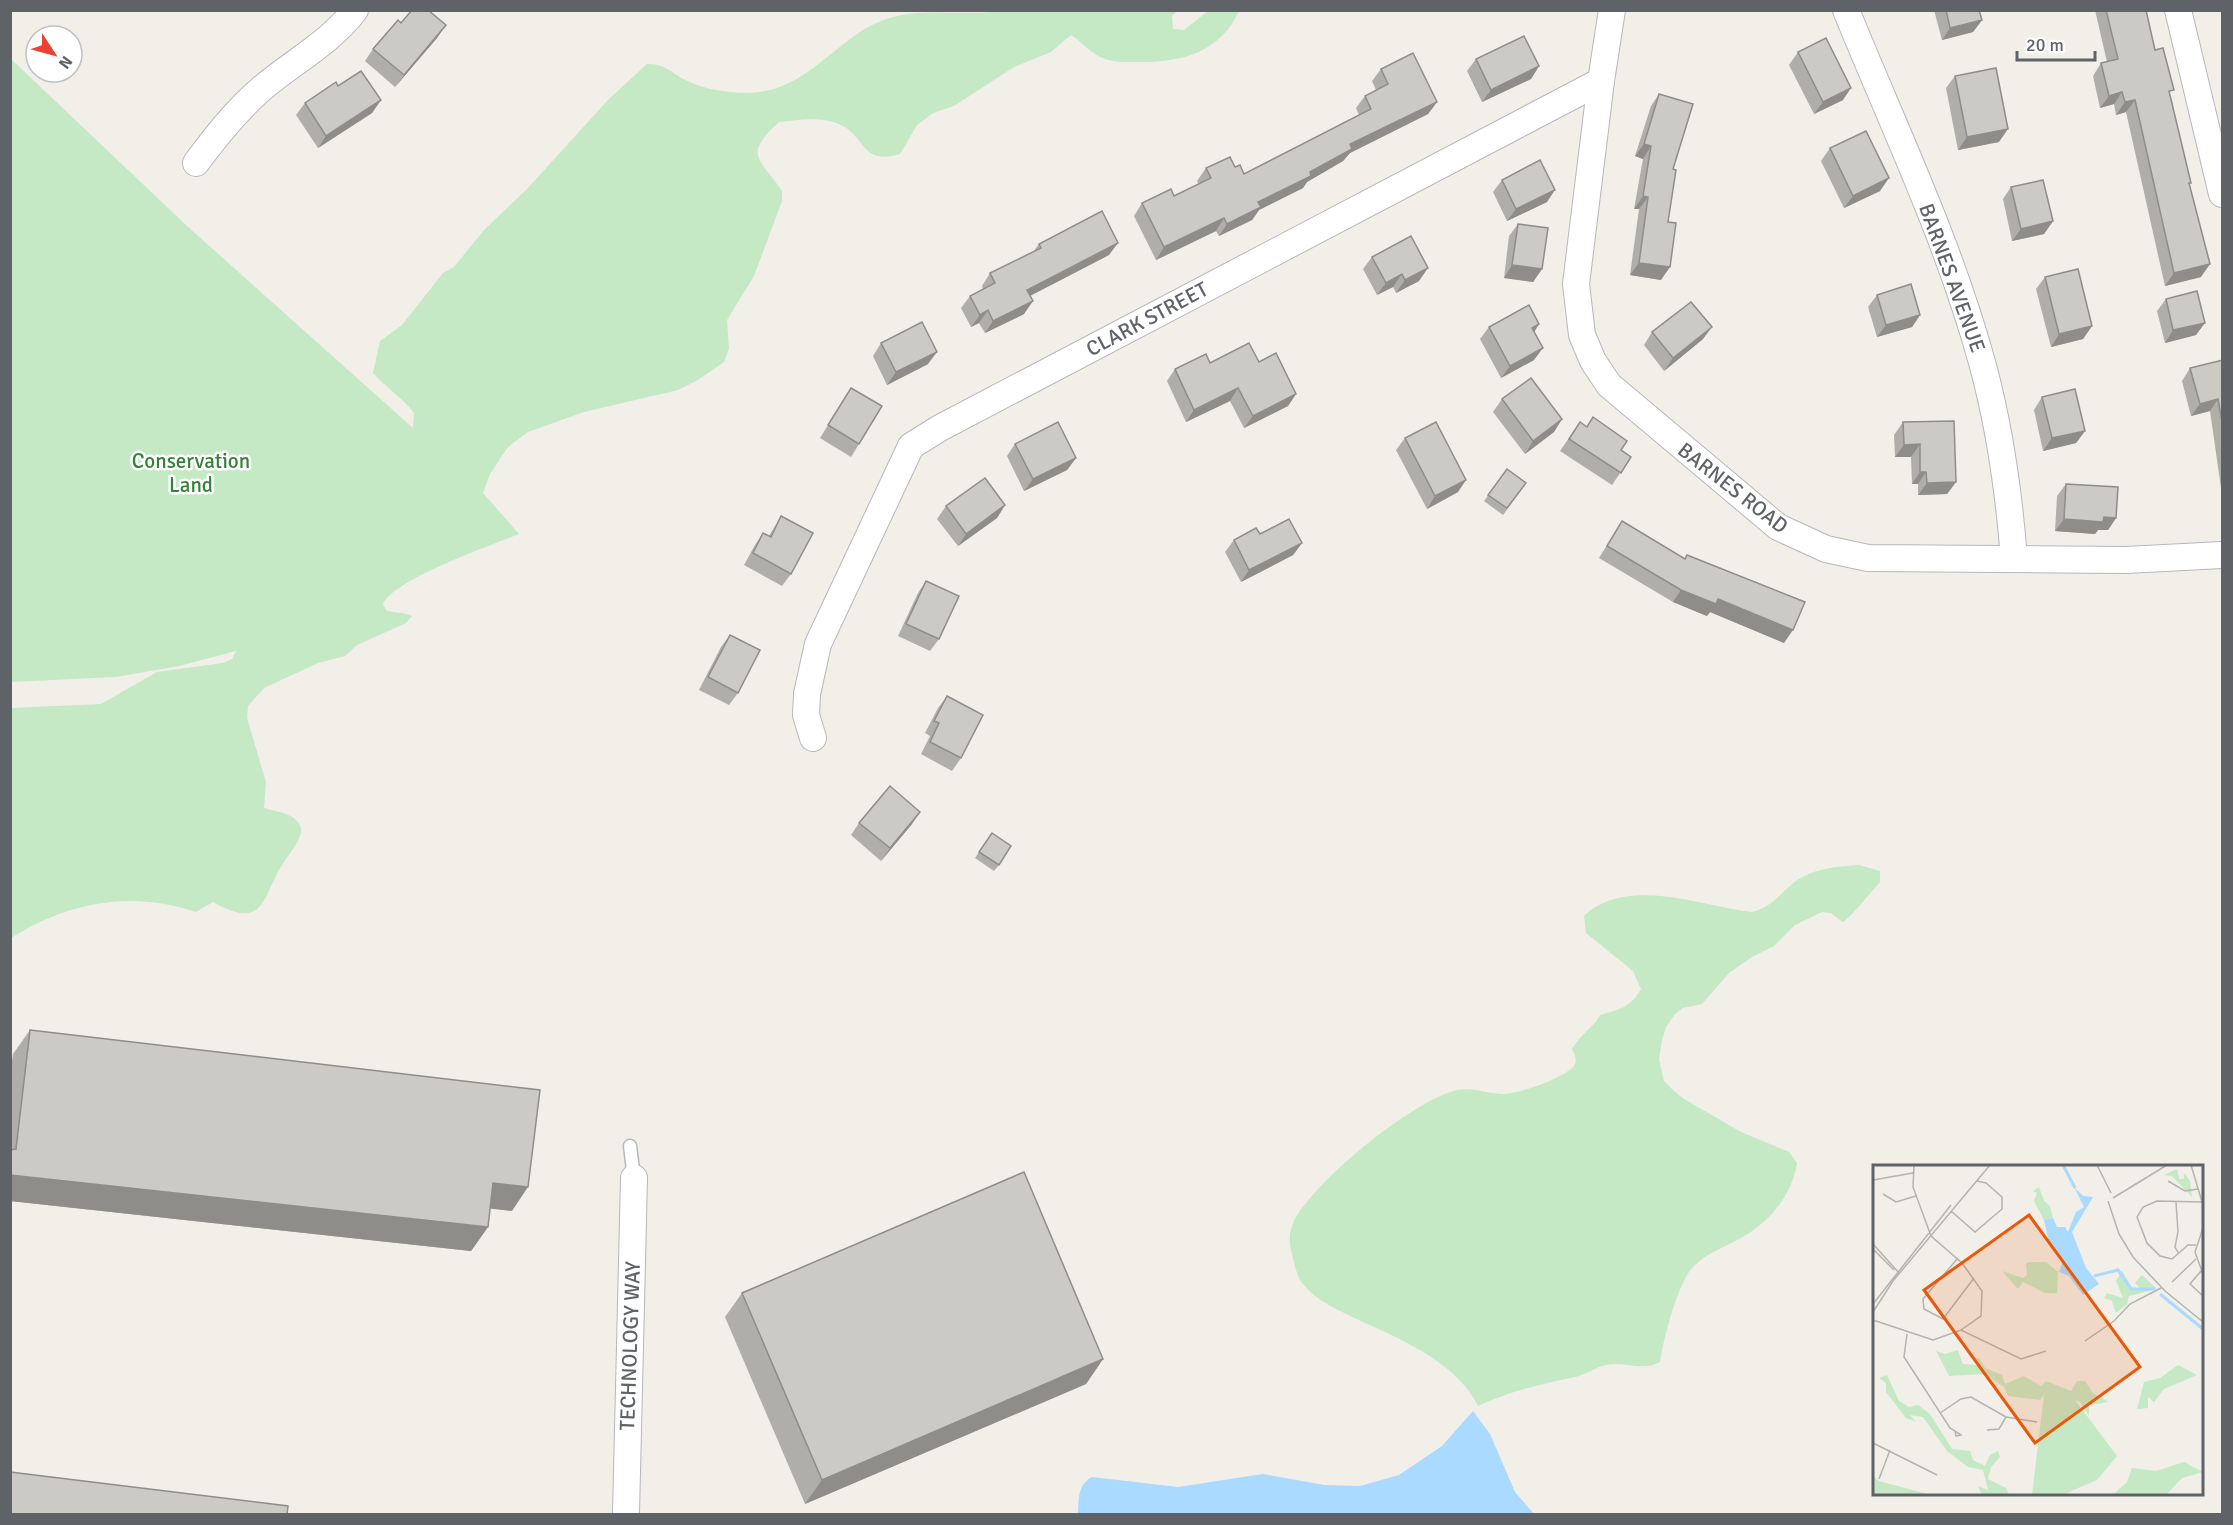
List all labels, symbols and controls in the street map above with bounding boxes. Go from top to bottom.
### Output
north arrow [24,24,84,84]
scale bar [2017,24,2095,62]
text: 20 m [2026,34,2064,56]
text: N [54,52,77,73]
street label: BARNES AVENUE [1913,200,1991,356]
street label: CLARK STREET [1082,276,1213,362]
street label: BARNES ROAD [1673,437,1793,539]
park label: Conservation Land [132,448,250,498]
inset map [1873,1165,2203,1495]
street label: TECHNOLOGY WAY [614,1260,646,1431]

